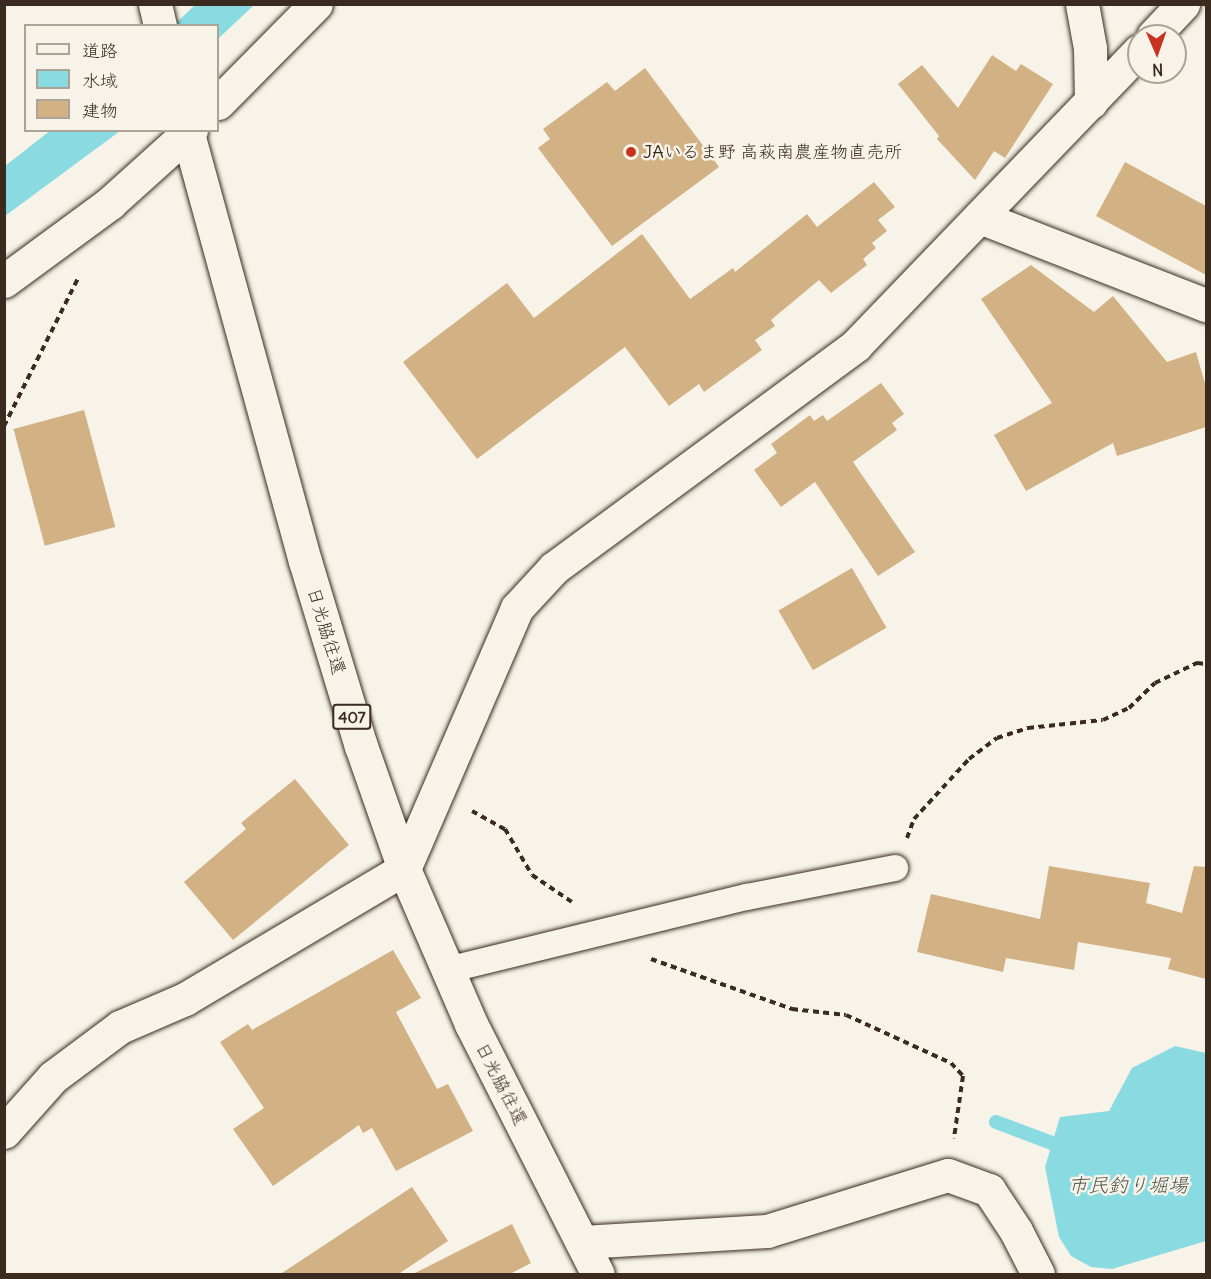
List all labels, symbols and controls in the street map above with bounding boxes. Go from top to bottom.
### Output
legend [24,24,219,132]
north arrow [1127,24,1187,84]
text: 道路 [82,39,118,62]
text: N [1152,60,1163,80]
text: 水域 [82,69,118,92]
text: 建物 [82,99,118,122]
place label: JAいるま野 高萩南農産物直売所 [643,141,902,163]
marker: JAいるま野 高萩南農産物直売所 [624,145,638,159]
street label: 日光脇往還 [303,585,349,677]
road number: 407 [331,704,373,730]
street label: 日光脇往還 [471,1039,531,1129]
water label: 市民釣り堀場 [1068,1172,1188,1196]

